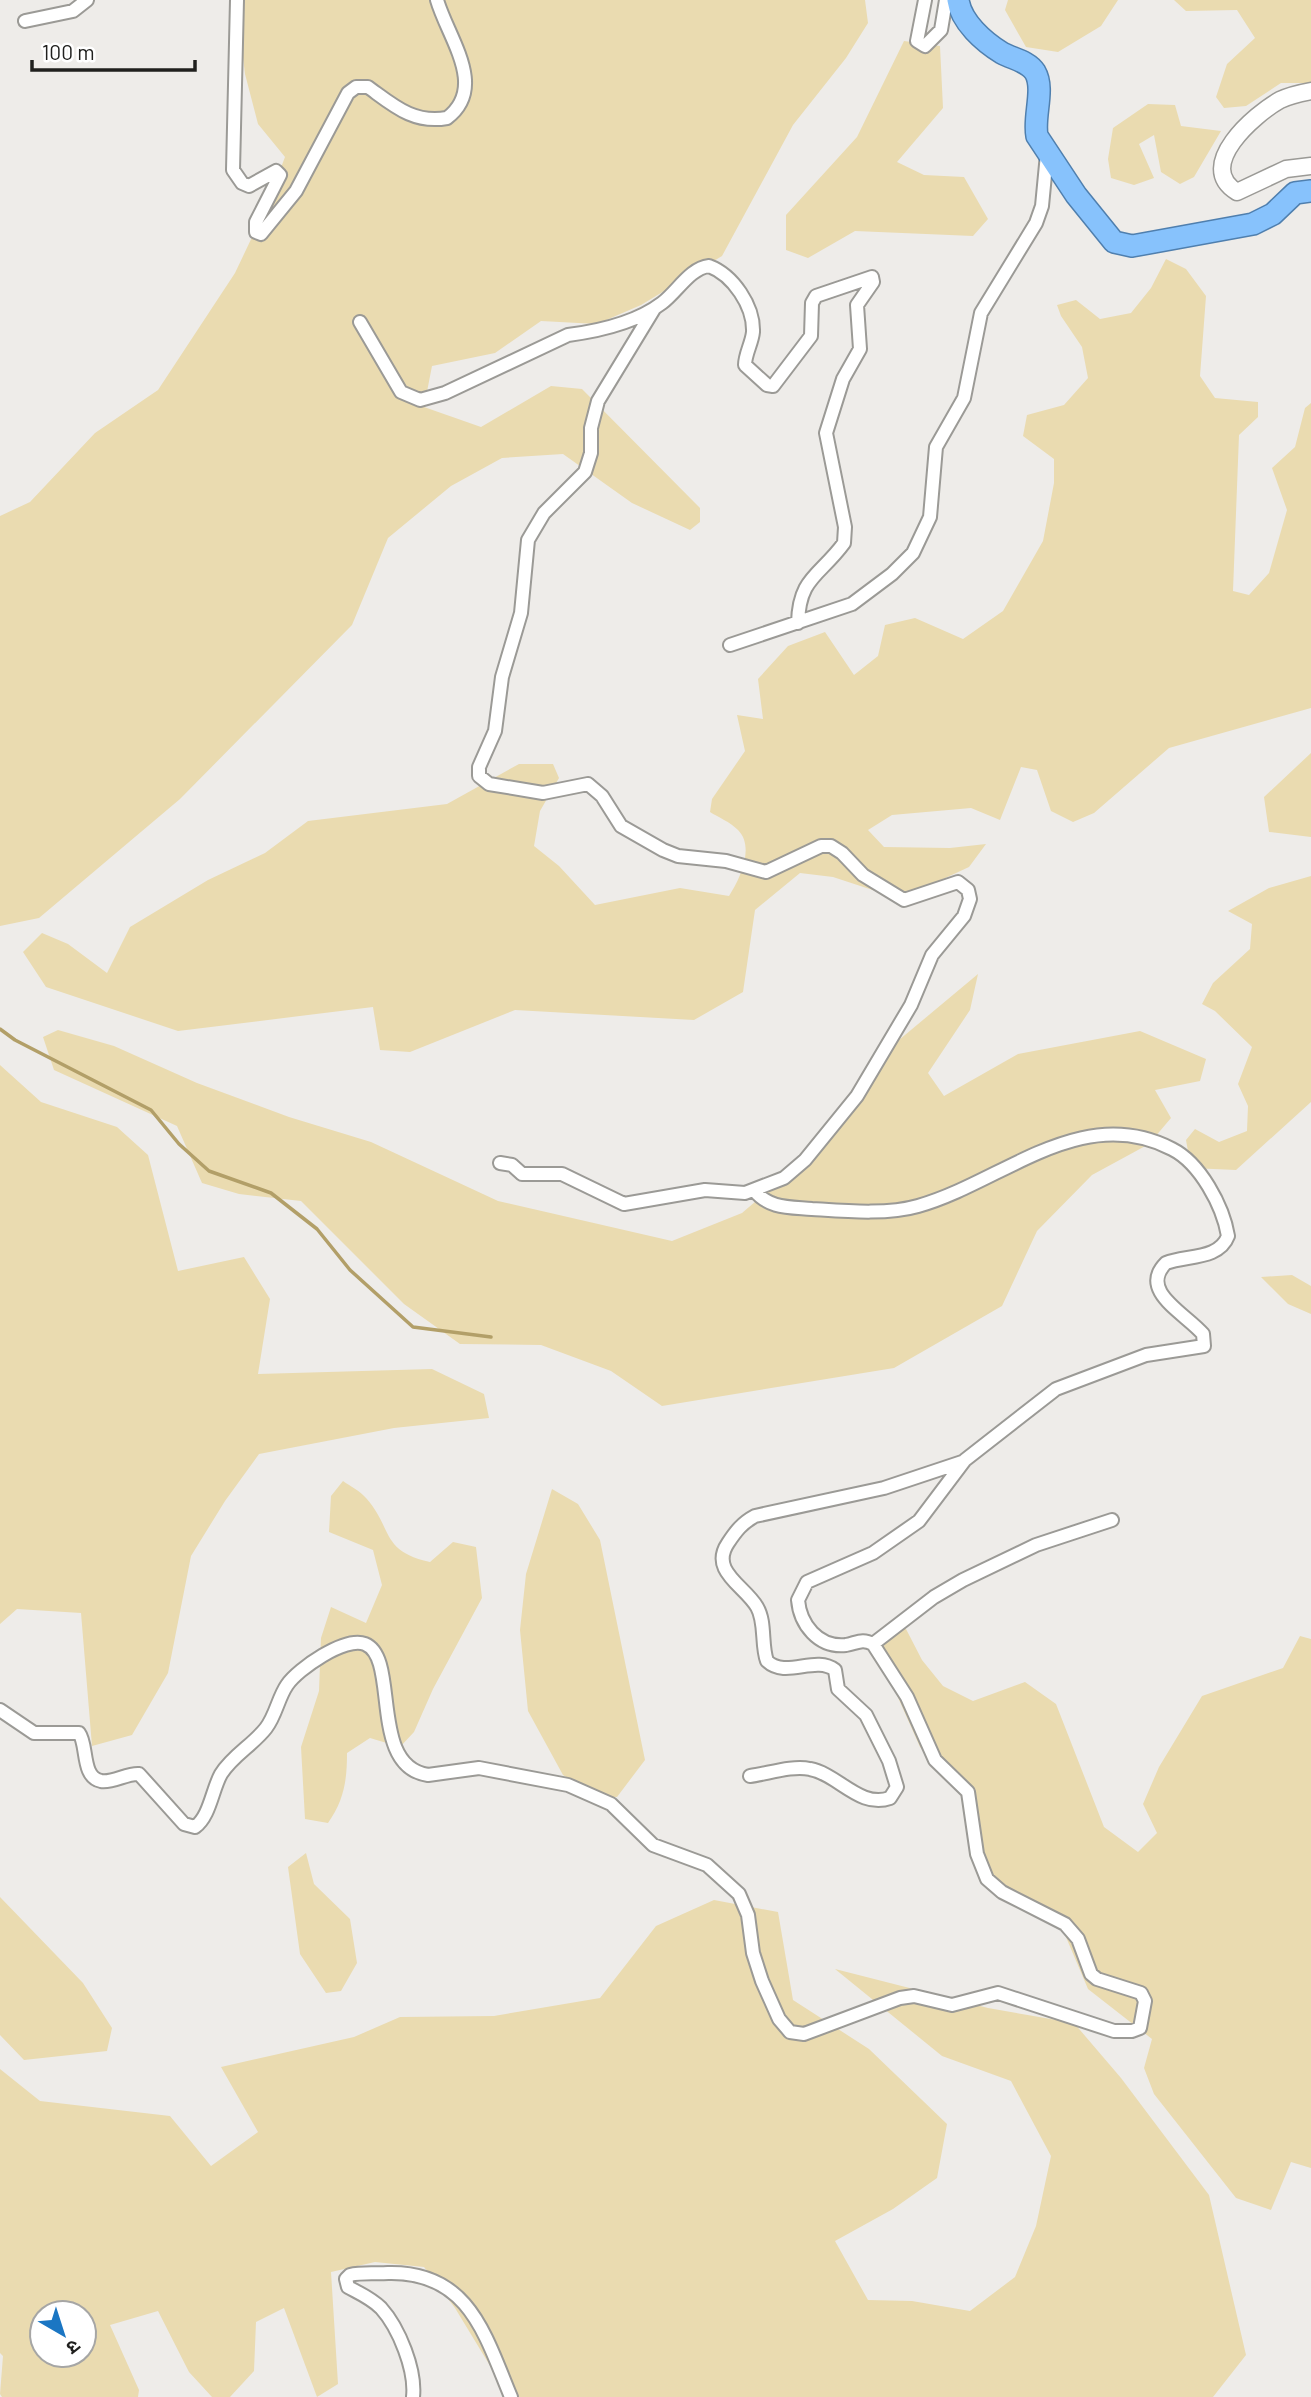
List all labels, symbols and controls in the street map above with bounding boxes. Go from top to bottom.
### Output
scale bar [32,28,194,72]
text: 100 m [42,39,95,64]
north arrow [28,2299,98,2369]
text: उ [62,2335,86,2361]

